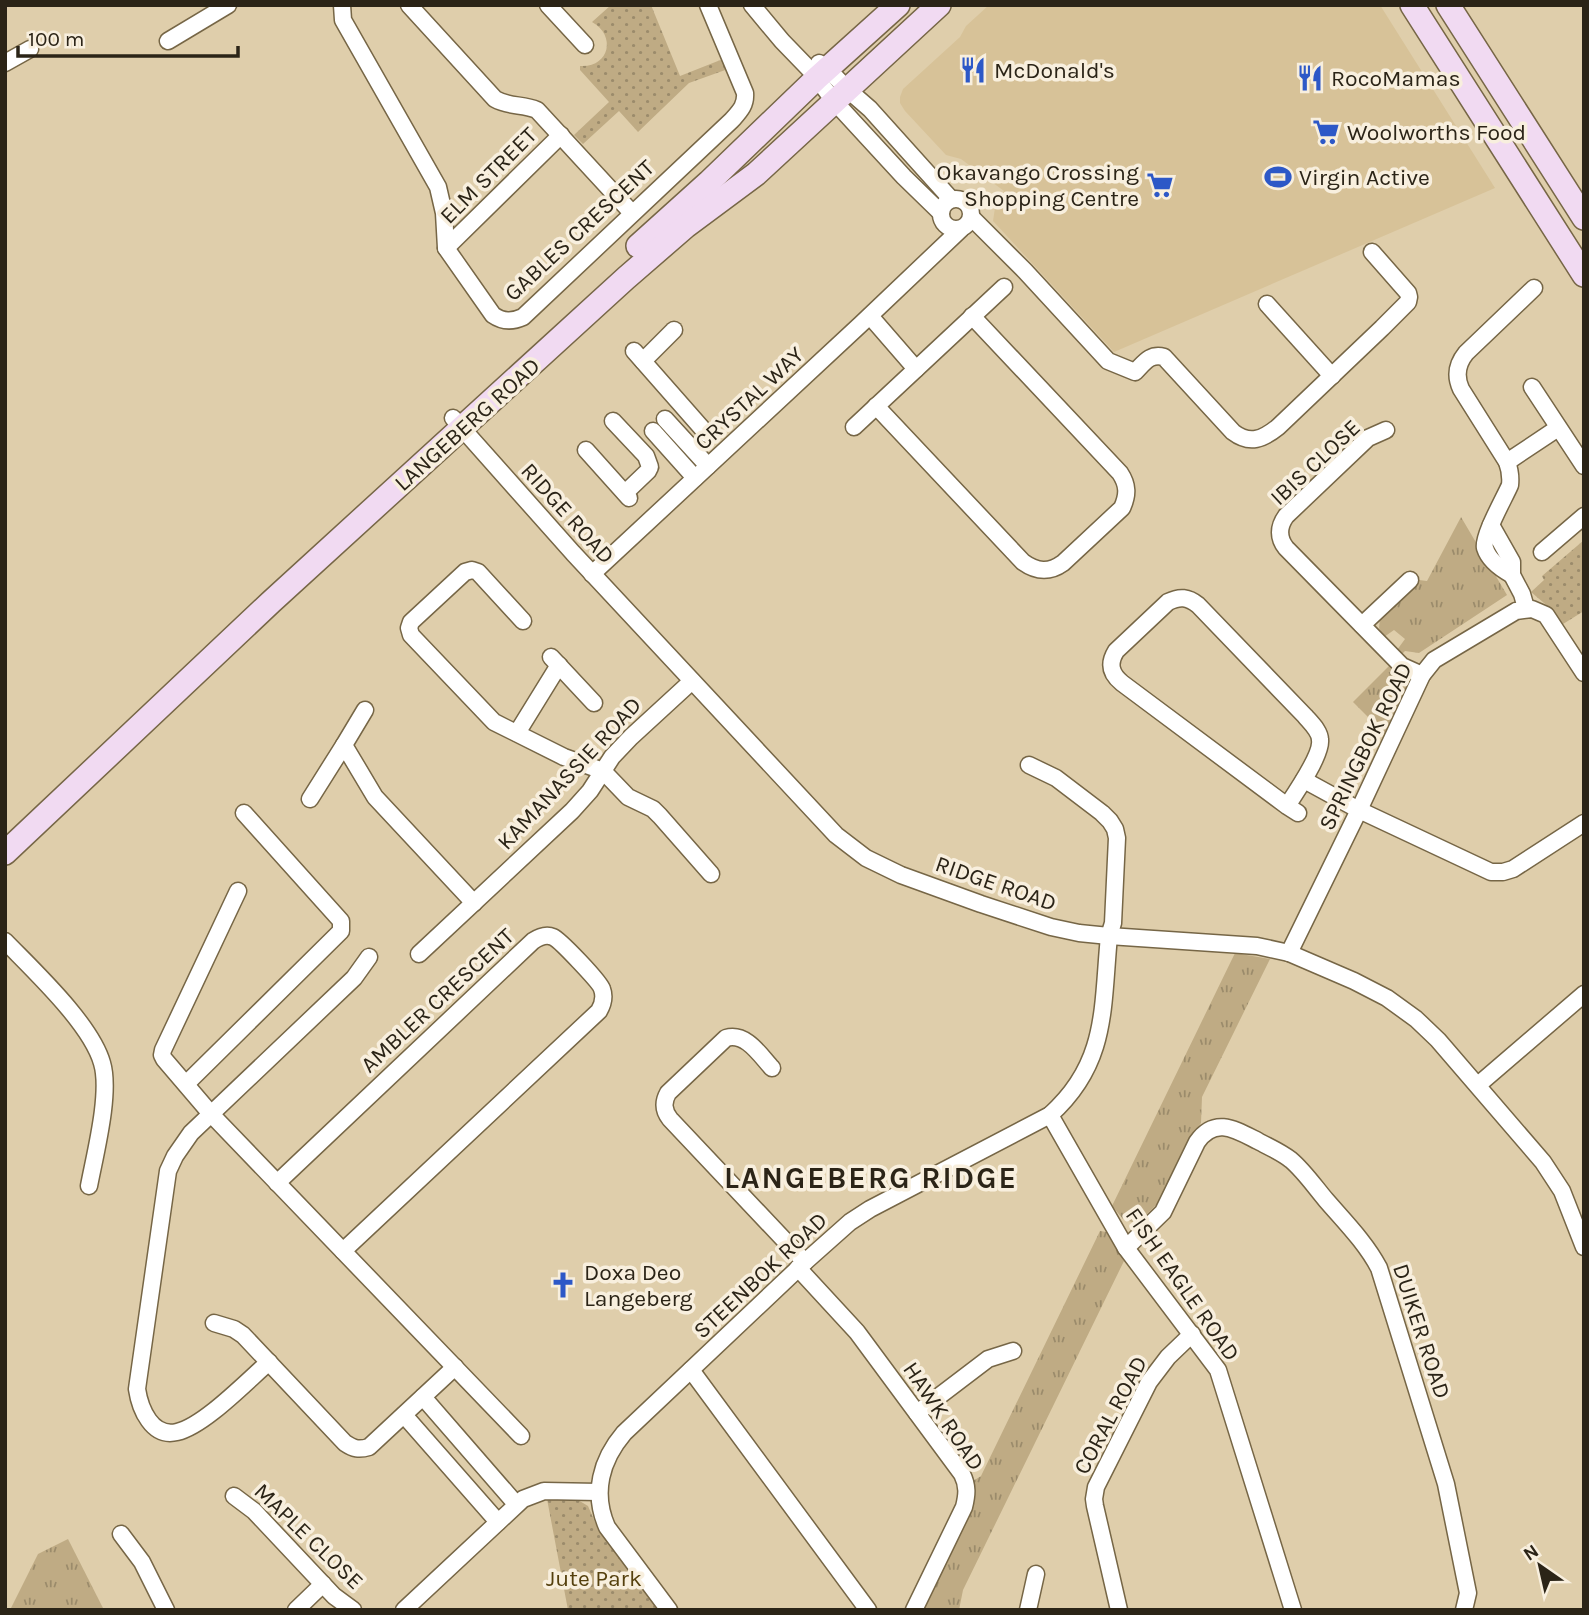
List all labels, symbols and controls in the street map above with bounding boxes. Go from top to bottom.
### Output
scale bar [18,14,238,58]
text: 100 m [28,27,85,51]
restaurant icon: McDonald's [958,55,988,85]
place label: McDonald's [994,57,1115,84]
restaurant icon: RocoMamas [1295,63,1325,93]
place label: RocoMamas [1331,65,1461,92]
supermarket icon: Woolworths Food [1311,117,1341,147]
place label: Woolworths Food [1347,119,1526,146]
street label: ELM STREET [434,121,543,229]
street label: GABLES CRESCENT [499,154,660,307]
place label: Okavango Crossing Shopping Centre [937,159,1139,212]
sports icon: Virgin Active [1263,162,1293,192]
place label: Virgin Active [1299,164,1430,191]
supermarket icon: Okavango Crossing Shopping Centre [1145,170,1175,200]
street label: CRYSTAL WAY [689,341,810,456]
street label: LANGEBERG ROAD [389,352,546,497]
street label: IBIS CLOSE [1265,414,1366,511]
street label: RIDGE ROAD [515,457,620,569]
street label: SPRINGBOK ROAD [1313,658,1418,835]
street label: KAMANASSIE ROAD [492,691,647,855]
street label: RIDGE ROAD [932,850,1060,917]
street label: AMBLER CRESCENT [355,922,520,1078]
district label: LANGEBERG RIDGE [724,1160,1018,1196]
street label: FISH EAGLE ROAD [1120,1203,1245,1366]
street label: STEENBOK ROAD [688,1207,833,1344]
place label: Doxa Deo Langeberg [584,1259,692,1312]
street label: DUIKER ROAD [1387,1260,1456,1402]
church icon: Doxa Deo Langeberg [548,1270,578,1300]
street label: CORAL ROAD [1068,1352,1153,1479]
street label: HAWK ROAD [897,1357,990,1476]
street label: MAPLE CLOSE [249,1478,369,1595]
north arrow [1505,1531,1575,1601]
text: N [1519,1540,1543,1566]
park label: Jute Park [546,1565,642,1592]

